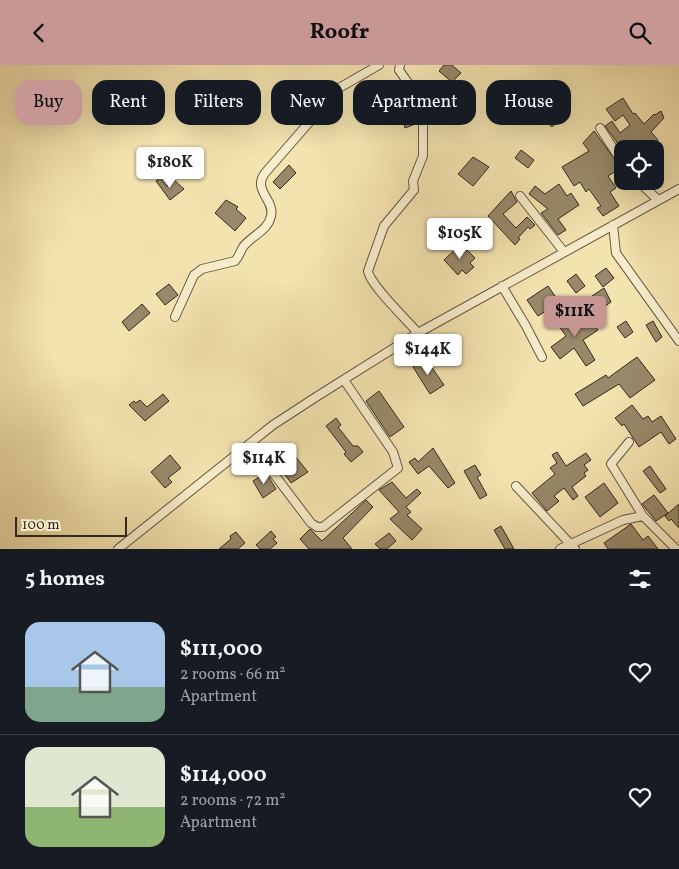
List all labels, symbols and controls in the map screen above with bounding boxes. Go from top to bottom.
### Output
text: Roofr [310,17,369,48]
icon: back [25,19,53,47]
icon: search [626,19,654,47]
chip: Buy [15,80,82,125]
chip: Rent [92,80,165,125]
chip: Filters [175,80,261,125]
chip: New [271,80,343,125]
chip: Apartment [353,80,476,125]
chip: House [486,80,571,125]
map controls [614,140,664,190]
button: locate [614,140,664,190]
pin: $180K [135,147,205,189]
text: $180K [147,152,193,174]
pin: $105K [425,217,495,260]
text: $105K [438,223,482,245]
pin: $111K [540,295,610,338]
text: $111K [555,301,595,323]
pin: $144K [393,333,463,376]
text: $144K [405,339,451,361]
pin: $114K [229,443,299,485]
text: $114K [242,448,286,470]
scale bar [15,514,128,537]
text: 100 m [22,516,60,535]
text: 5 homes [25,565,105,594]
icon: filters [626,565,654,593]
text: $111,000 [180,635,262,664]
icon: home [65,642,125,702]
icon: heart [626,658,654,686]
text: 2 rooms · 66 m² [180,664,286,686]
text: Apartment [180,686,257,708]
text: $114,000 [180,761,267,790]
icon: home [65,767,125,827]
icon: heart [626,783,654,811]
text: 2 rooms · 72 m² [180,790,285,812]
text: Apartment [180,812,257,834]

